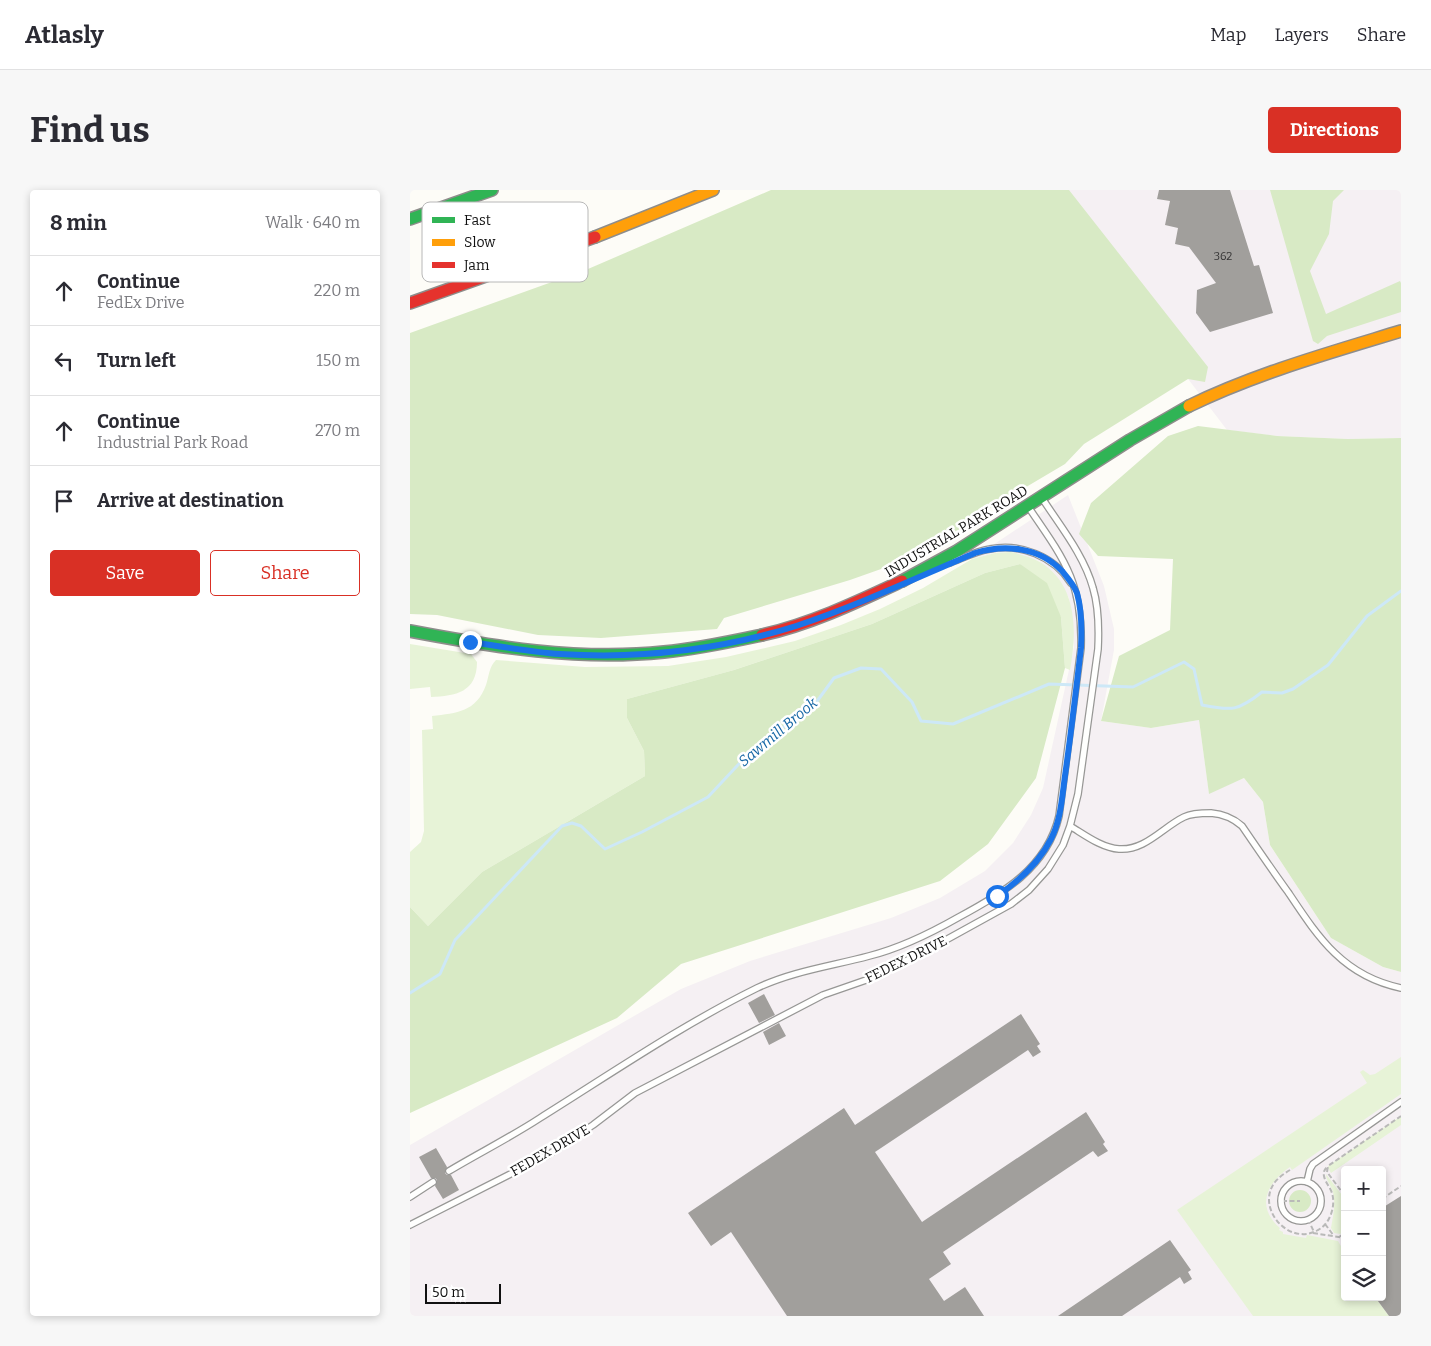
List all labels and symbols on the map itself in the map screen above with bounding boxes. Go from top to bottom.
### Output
legend [422,202,588,282]
text: Fast [464,212,491,229]
text: Slow [464,234,496,251]
house number: 362 [1214,250,1232,263]
text: Jam [463,257,490,274]
street label: INDUSTRIAL PARK ROAD [882,482,1031,581]
route end [459,631,482,654]
water label: Sawmill Brook [735,693,822,770]
route start [986,885,1009,908]
street label: FEDEX DRIVE [863,932,950,987]
street label: FEDEX DRIVE [508,1121,593,1180]
scale bar [425,1281,501,1304]

